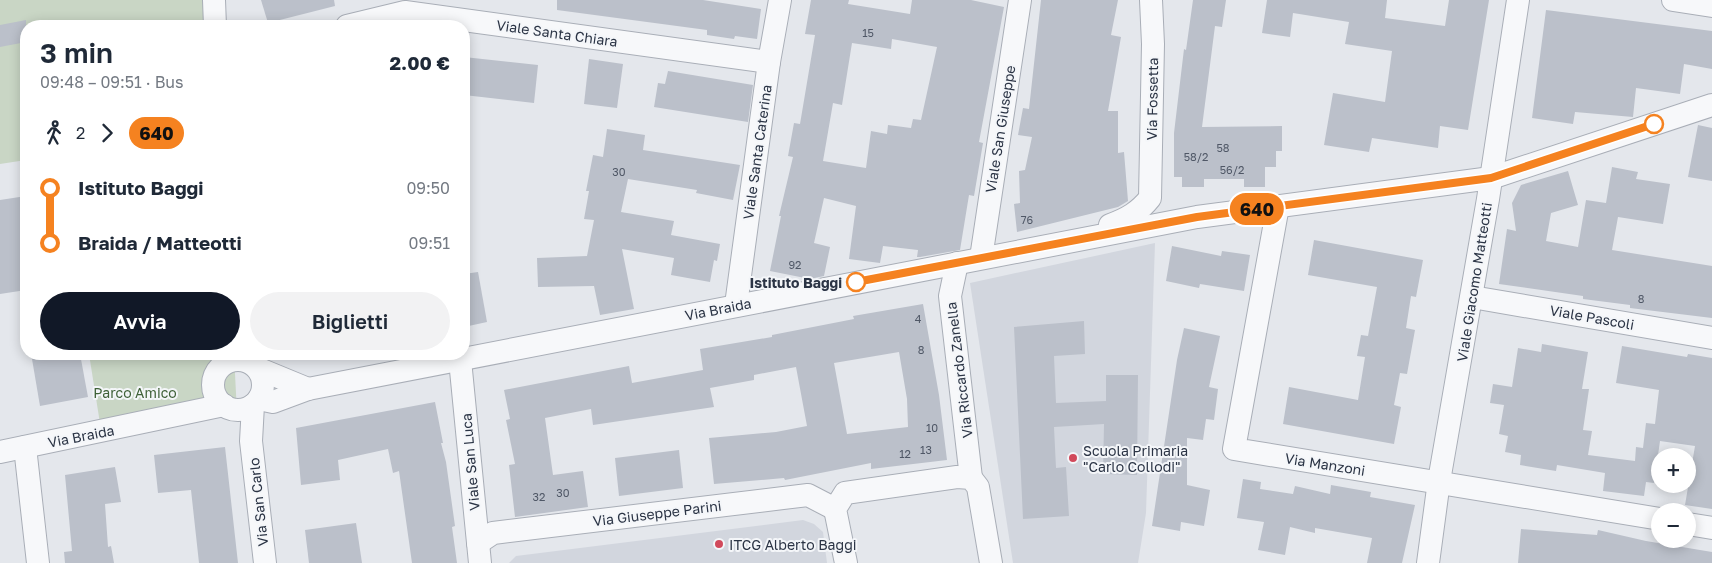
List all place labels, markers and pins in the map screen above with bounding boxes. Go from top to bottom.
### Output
unlabelled marker [1644,114,1664,134]
marker: Istituto Baggi [846,272,866,292]
place label: Istituto Baggi [750,274,842,291]
place label: Scuola Primaria "Carlo Collodi" [1083,442,1188,475]
marker: Scuola Primaria "Carlo Collodi" [1067,452,1079,464]
place label: ITCG Alberto Baggi [729,536,857,553]
marker: ITCG Alberto Baggi [713,538,725,550]

